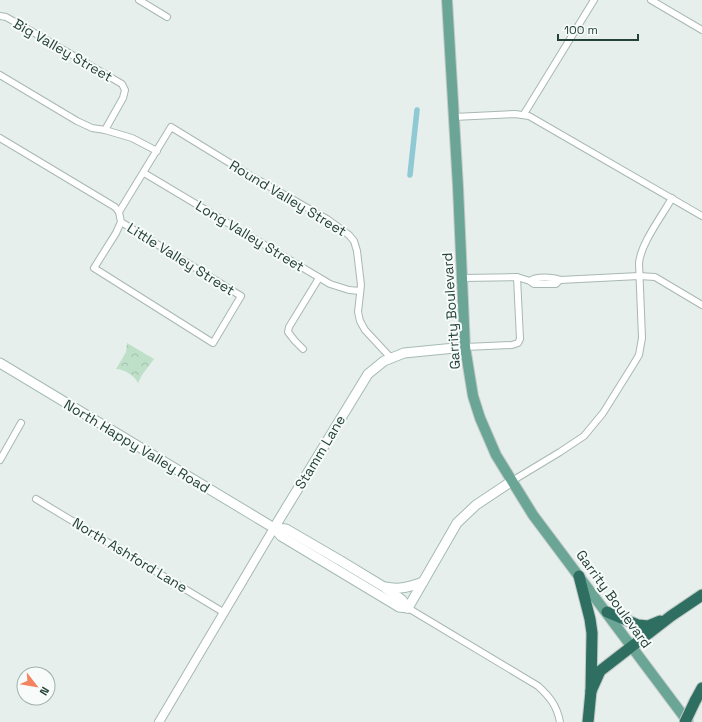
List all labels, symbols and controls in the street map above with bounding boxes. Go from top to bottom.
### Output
street label: Big Valley Street [10,14,116,86]
scale bar [558,16,638,42]
text: 100 m [564,22,598,38]
street label: Round Valley Street [226,156,350,240]
street label: Long Valley Street [192,196,308,276]
street label: Little Valley Street [124,219,238,299]
street label: Garrity Boulevard [438,252,464,370]
street label: North Happy Valley Road [61,395,213,497]
street label: Stamm Lane [291,412,349,492]
street label: North Ashford Lane [69,514,191,596]
street label: Garrity Boulevard [572,546,656,652]
north arrow [16,666,56,706]
text: N [37,684,52,698]

